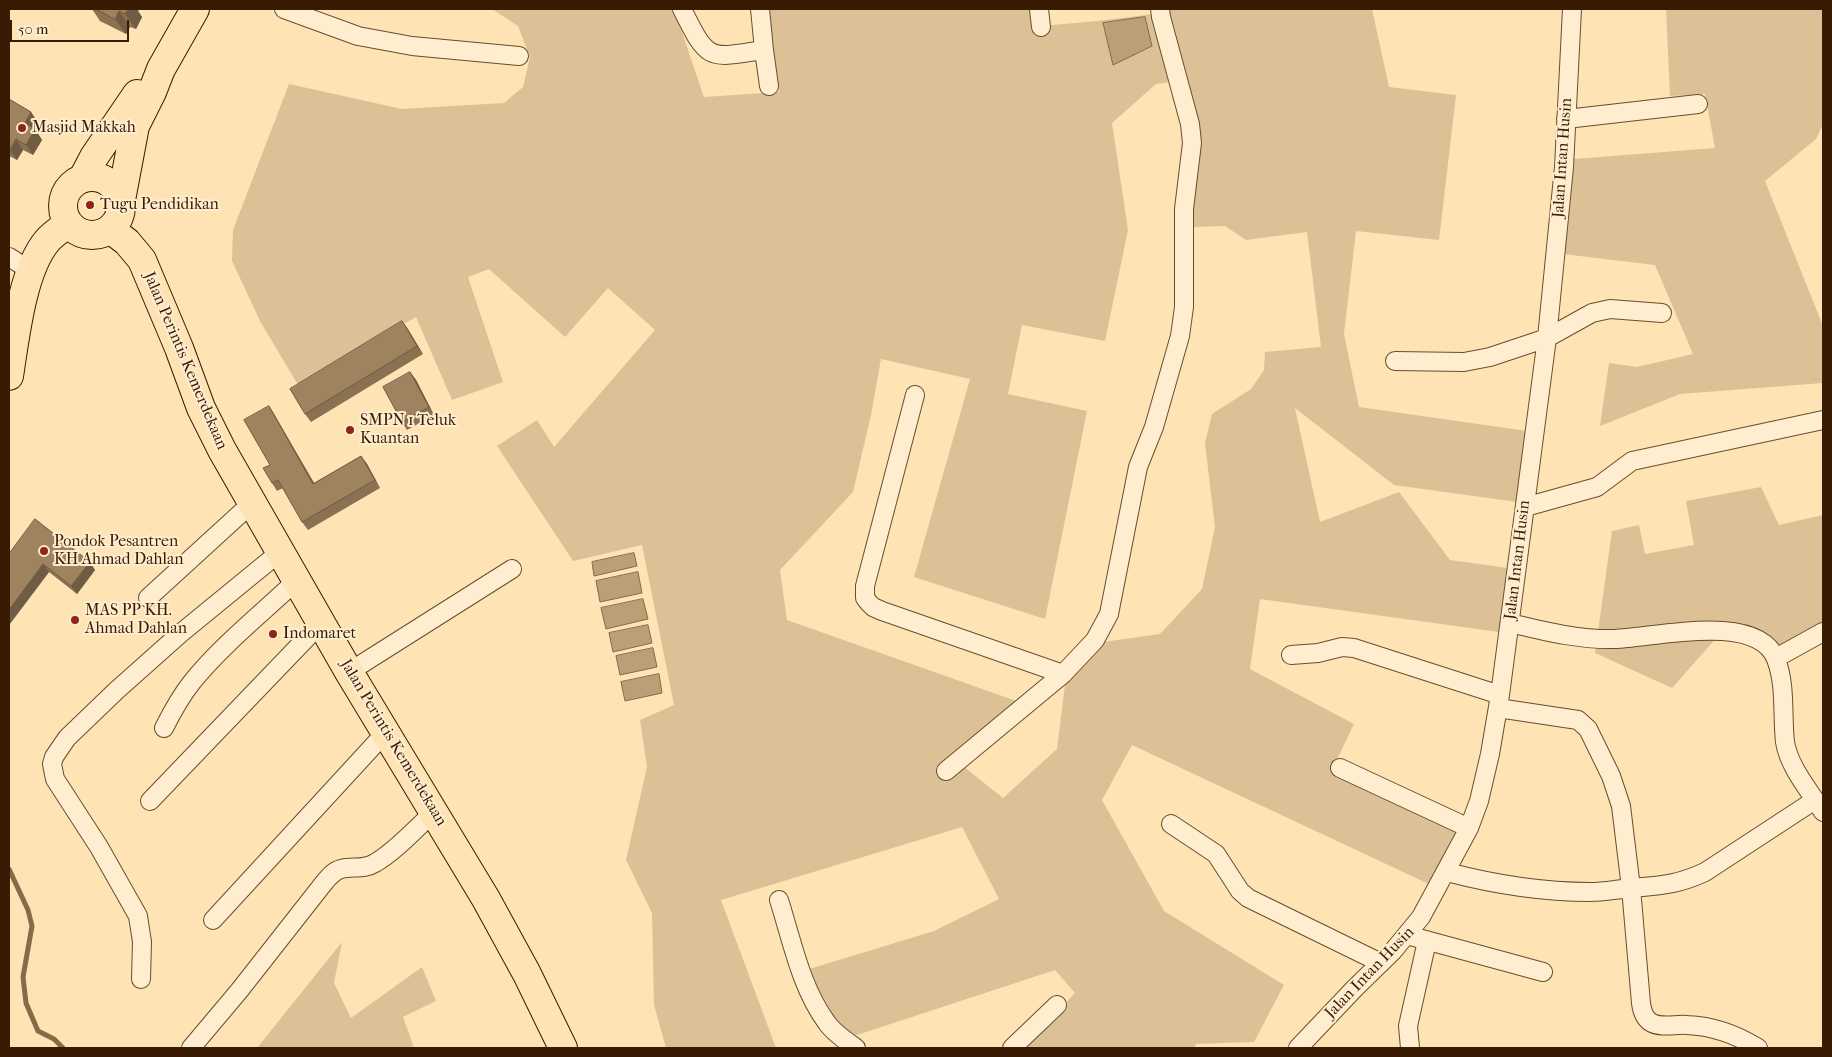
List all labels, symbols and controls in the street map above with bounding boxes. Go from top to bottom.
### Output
scale bar [12,10,131,42]
text: 50 m [18,20,48,38]
street label: Jalan Intan Husin [1549,97,1577,219]
place label: Masjid Makkah [32,118,136,138]
marker: Masjid Makkah [16,122,28,134]
place label: Tugu Pendidikan [100,195,219,215]
marker: Tugu Pendidikan [84,199,96,211]
street label: Jalan Perintis Kemerdekaan [139,269,231,453]
place label: SMPN 1 Teluk Kuantan [360,411,456,449]
marker: SMPN 1 Teluk Kuantan [344,424,356,436]
street label: Jalan Intan Husin [1501,499,1535,621]
place label: Pondok Pesantren KH Ahmad Dahlan [54,532,184,570]
marker: Pondok Pesantren KH Ahmad Dahlan [38,545,50,557]
place label: MAS PP KH. Ahmad Dahlan [85,601,187,639]
marker: MAS PP KH. Ahmad Dahlan [69,614,81,626]
place label: Indomaret [283,624,356,644]
marker: Indomaret [267,628,279,640]
street label: Jalan Perintis Kemerdekaan [336,656,450,830]
street label: Jalan Intan Husin [1321,923,1419,1023]

